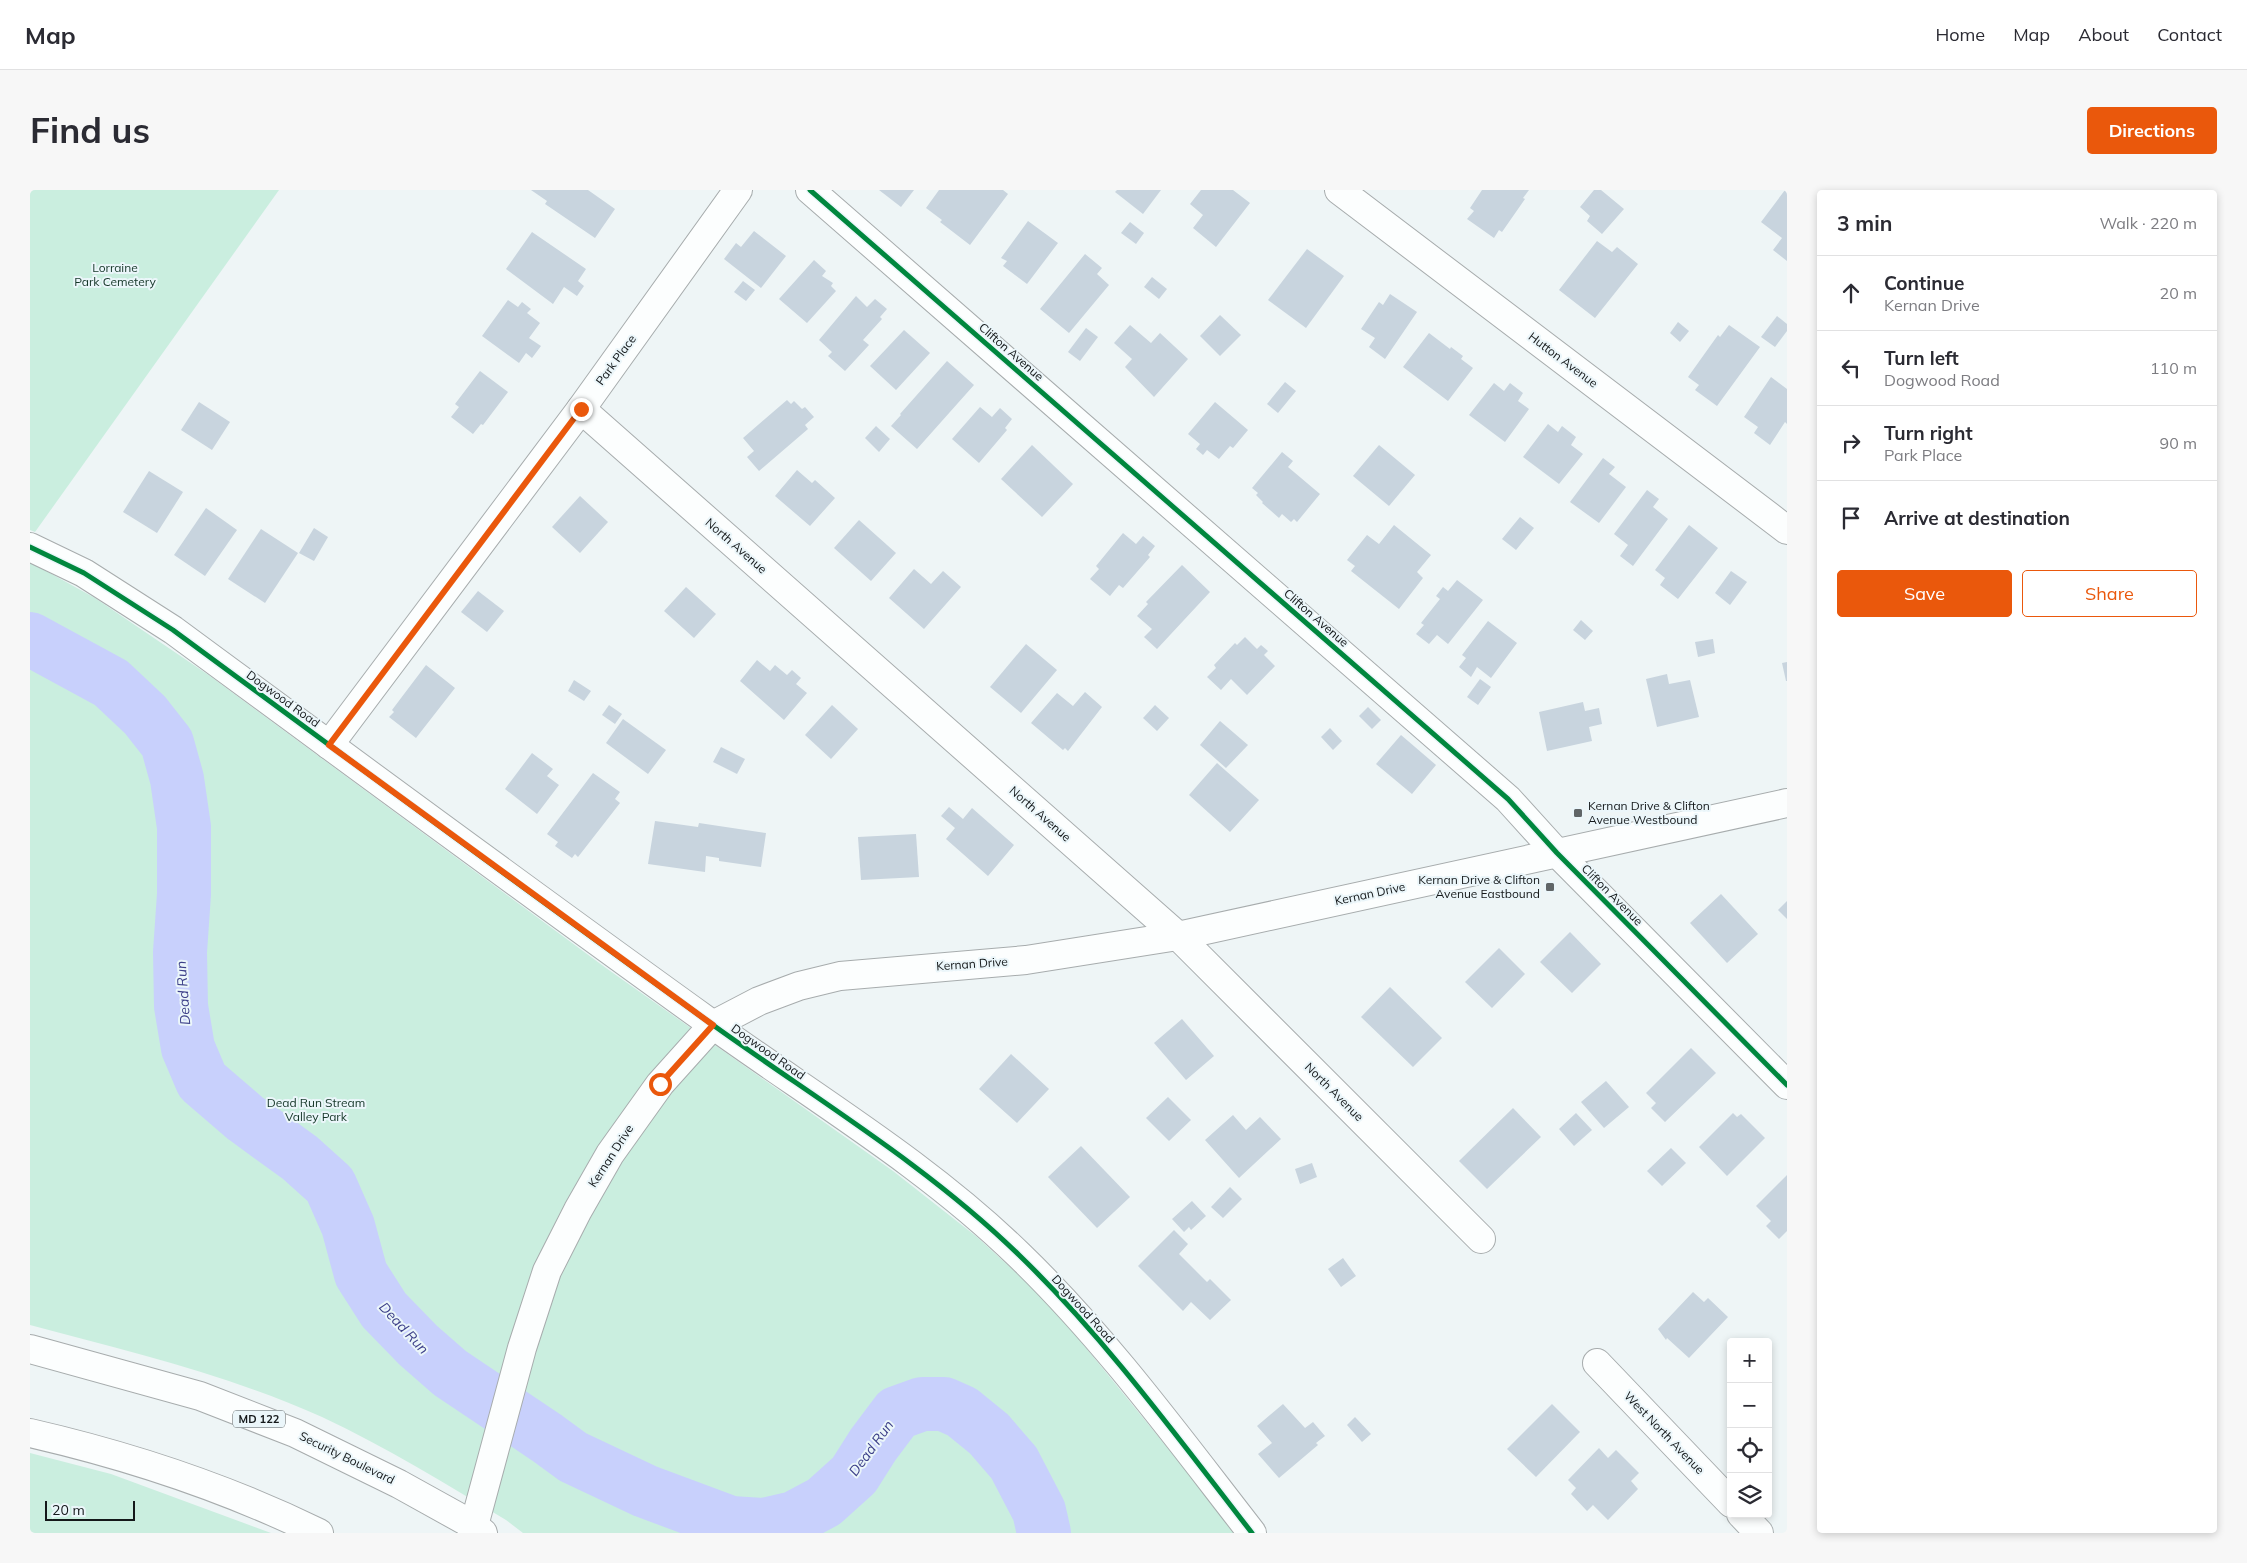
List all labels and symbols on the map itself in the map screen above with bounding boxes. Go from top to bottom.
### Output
park label: Lorraine Park Cemetery [74,260,156,289]
street label: Clifton Avenue [976,320,1047,384]
street label: Hutton Avenue [1526,329,1601,391]
street label: Park Place [592,332,639,388]
route end [570,398,593,421]
street label: North Avenue [702,515,770,576]
street label: Clifton Avenue [1281,586,1352,650]
street label: Dogwood Road [244,667,323,730]
street label: North Avenue [1006,783,1074,844]
place label: Kernan Drive & Clifton Avenue Westbound [1588,798,1710,827]
marker: Kernan Drive & Clifton Avenue Westbound [1572,807,1584,819]
street label: Clifton Avenue [1579,861,1646,928]
place label: Kernan Drive & Clifton Avenue Eastbound [1418,872,1540,901]
street label: Kernan Drive [1333,879,1407,908]
marker: Kernan Drive & Clifton Avenue Eastbound [1544,881,1556,893]
street label: Kernan Drive [936,954,1008,973]
water label: Dead Run [172,960,194,1026]
street label: Dogwood Road [728,1021,808,1083]
street label: North Avenue [1302,1059,1367,1124]
route start [649,1073,672,1096]
park label: Dead Run Stream Valley Park [267,1095,365,1124]
street label: Kernan Drive [585,1122,636,1190]
street label: Dogwood Road [1049,1271,1118,1346]
water label: Dead Run [375,1298,433,1358]
street label: West North Avenue [1621,1388,1708,1477]
road number: MD 122 [233,1410,285,1428]
water label: Dead Run [845,1417,897,1479]
street label: Security Boulevard [297,1428,397,1487]
scale bar [45,1498,135,1521]

